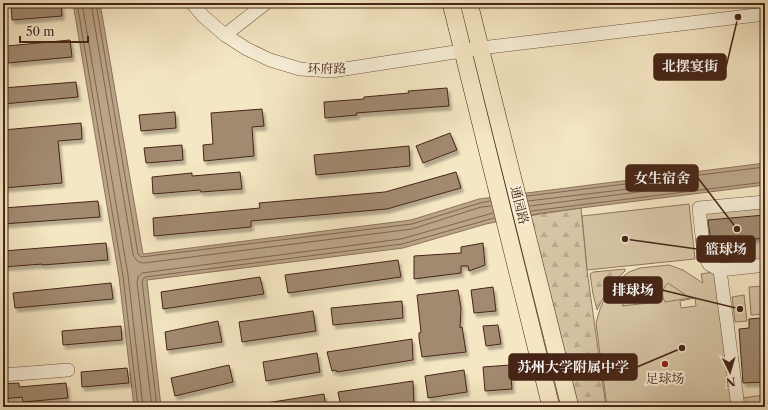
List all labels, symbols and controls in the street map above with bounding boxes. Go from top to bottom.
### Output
scale bar [20,18,88,44]
text: 50 m [26,24,55,39]
callout: 北摆宴街 [654,54,726,80]
text: 北摆宴街 [662,57,718,75]
street label: 环府路 [307,60,347,76]
callout: 女生宿舍 [626,165,698,191]
text: 女生宿舍 [634,169,691,187]
street label: 通园路 [508,184,532,226]
callout: 篮球场 [697,236,755,262]
text: 篮球场 [705,240,747,258]
callout: 排球场 [604,277,662,303]
text: 排球场 [612,281,654,299]
north arrow [710,352,750,392]
callout: 苏州大学附属中学 [509,354,637,380]
text: 苏州大学附属中学 [517,358,629,376]
marker: 足球场 [660,359,670,369]
place label: 足球场 [645,370,685,386]
text: N [725,375,736,389]

